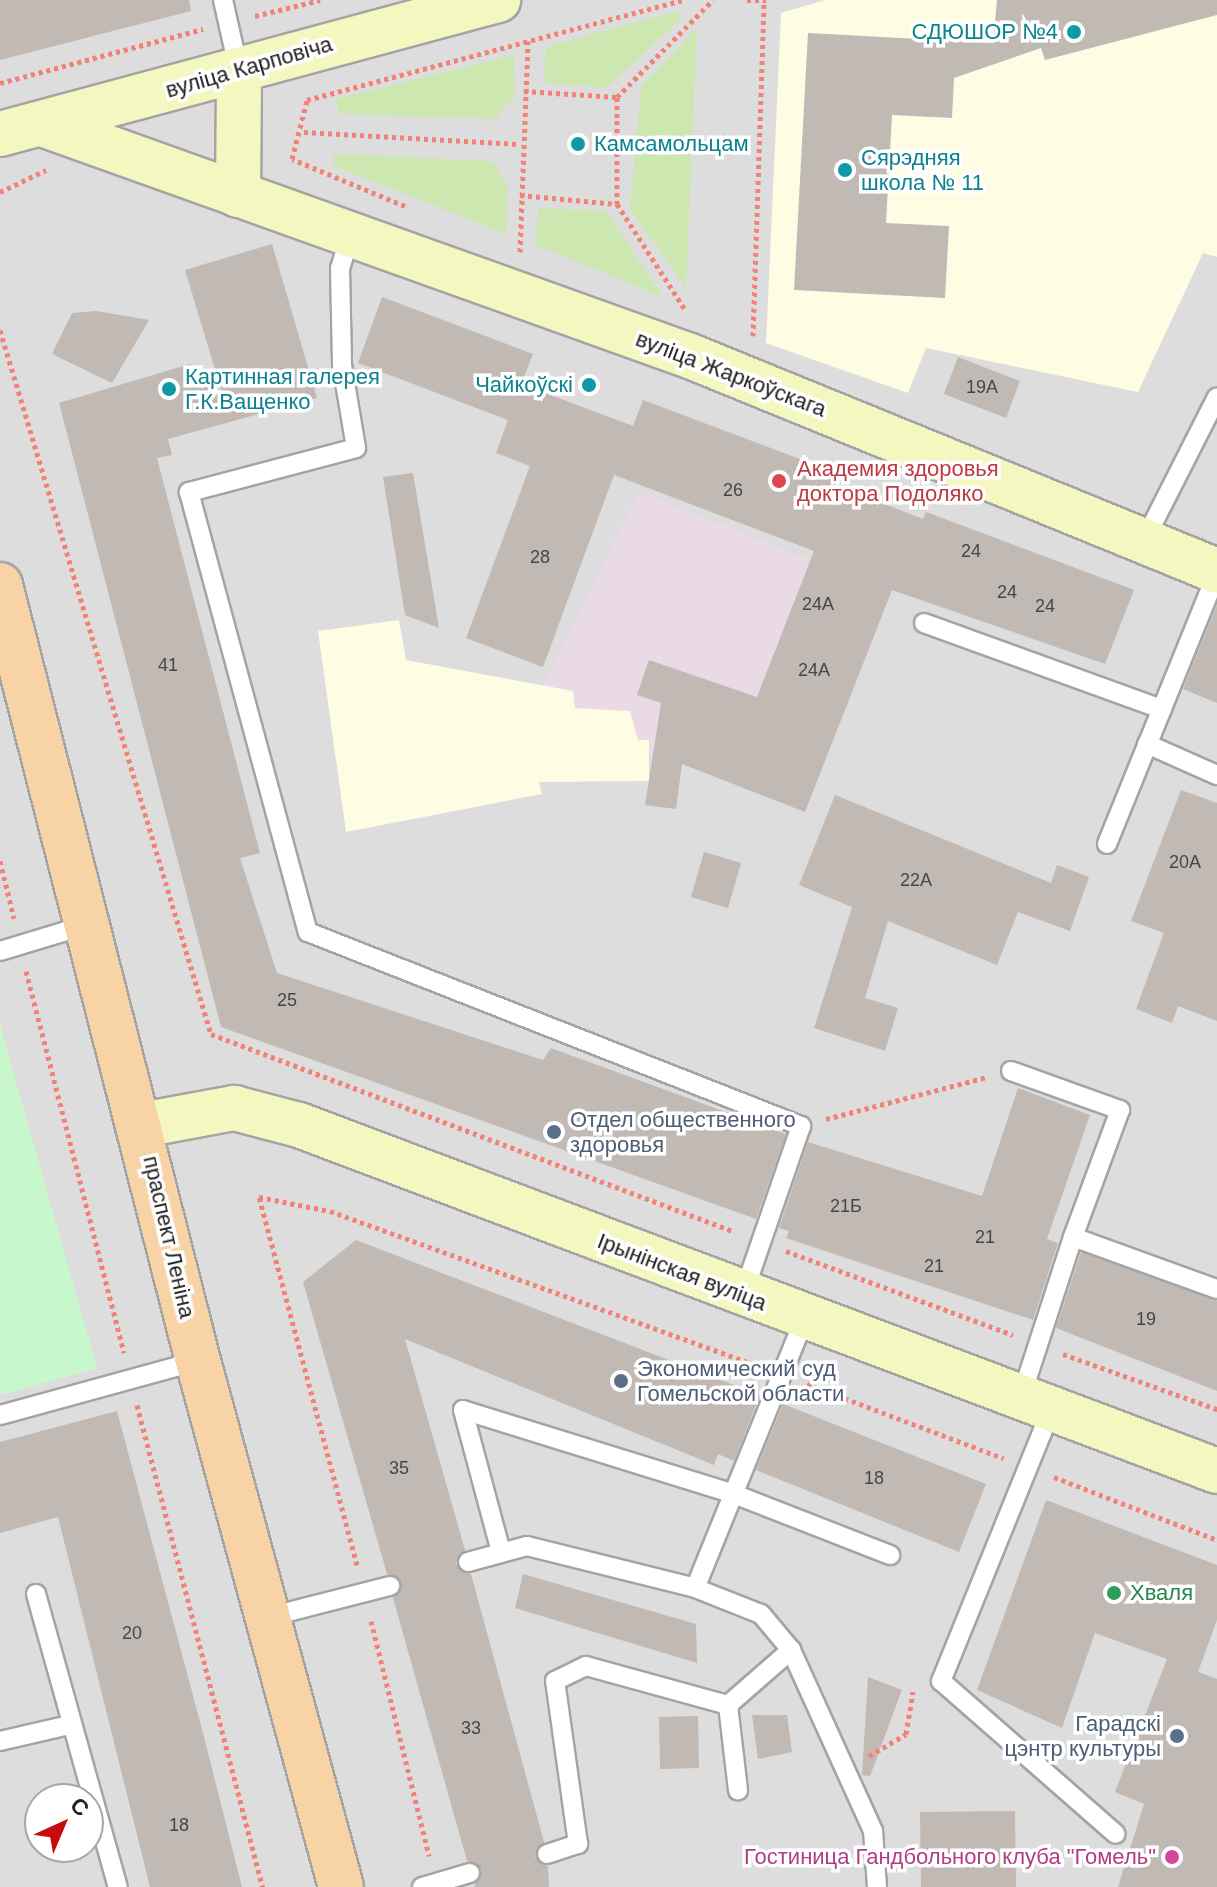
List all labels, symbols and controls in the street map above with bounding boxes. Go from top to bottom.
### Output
place label: СДЮШОР №4 [912,19,1058,45]
marker: СДЮШОР №4 [1065,23,1083,41]
street label: вуліца Карповіча [163,31,335,103]
place label: Камсамольцам [594,131,749,157]
marker: Камсамольцам [569,135,587,153]
place label: Сярэдняя школа № 11 [861,144,984,196]
marker: Сярэдняя школа № 11 [836,161,854,179]
street label: вуліца Жаркоўскага [632,326,830,422]
place label: Картинная галерея Г.К.Ващенко [185,363,380,414]
place label: Чайкоўскі [475,372,573,398]
marker: Чайкоўскі [580,376,598,394]
house number: 19А [966,376,998,398]
marker: Картинная галерея Г.К.Ващенко [160,380,178,398]
place label: Академия здоровья доктора Подоляко [797,455,999,506]
marker: Академия здоровья доктора Подоляко [768,470,790,492]
house number: 26 [723,479,743,501]
house number: 24 [961,540,981,562]
house number: 28 [530,546,550,568]
house number: 24 [997,581,1017,603]
house number: 24А [802,593,834,615]
house number: 24 [1035,595,1055,617]
house number: 41 [158,654,178,676]
house number: 24А [798,659,830,681]
house number: 20А [1169,851,1201,873]
house number: 22А [900,869,932,891]
house number: 25 [277,989,297,1011]
place label: Отдел общественного здоровья [570,1106,796,1158]
marker: Отдел общественного здоровья [545,1123,563,1141]
street label: праспект Леніна [138,1153,200,1321]
house number: 21Б [830,1195,862,1217]
house number: 21 [975,1226,995,1248]
street label: Ірынінская вуліца [594,1228,770,1316]
house number: 21 [924,1255,944,1277]
house number: 19 [1136,1308,1156,1330]
place label: Экономический суд Гомельской области [637,1355,844,1406]
marker: Экономический суд Гомельской области [612,1372,630,1390]
house number: 35 [389,1457,409,1479]
house number: 18 [864,1467,884,1489]
place label: Хваля [1130,1580,1193,1606]
marker: Хваля [1105,1584,1123,1602]
house number: 20 [122,1622,142,1644]
place label: Гарадскі цэнтр культуры [1005,1710,1161,1762]
house number: 33 [461,1717,481,1739]
marker: Гарадскі цэнтр культуры [1168,1727,1186,1745]
north arrow [24,1783,104,1863]
text: С [65,1792,94,1821]
house number: 18 [169,1814,189,1836]
place label: Гостиница Гандбольного клуба "Гомель" [744,1844,1156,1870]
marker: Гостиница Гандбольного клуба "Гомель" [1163,1848,1181,1866]

